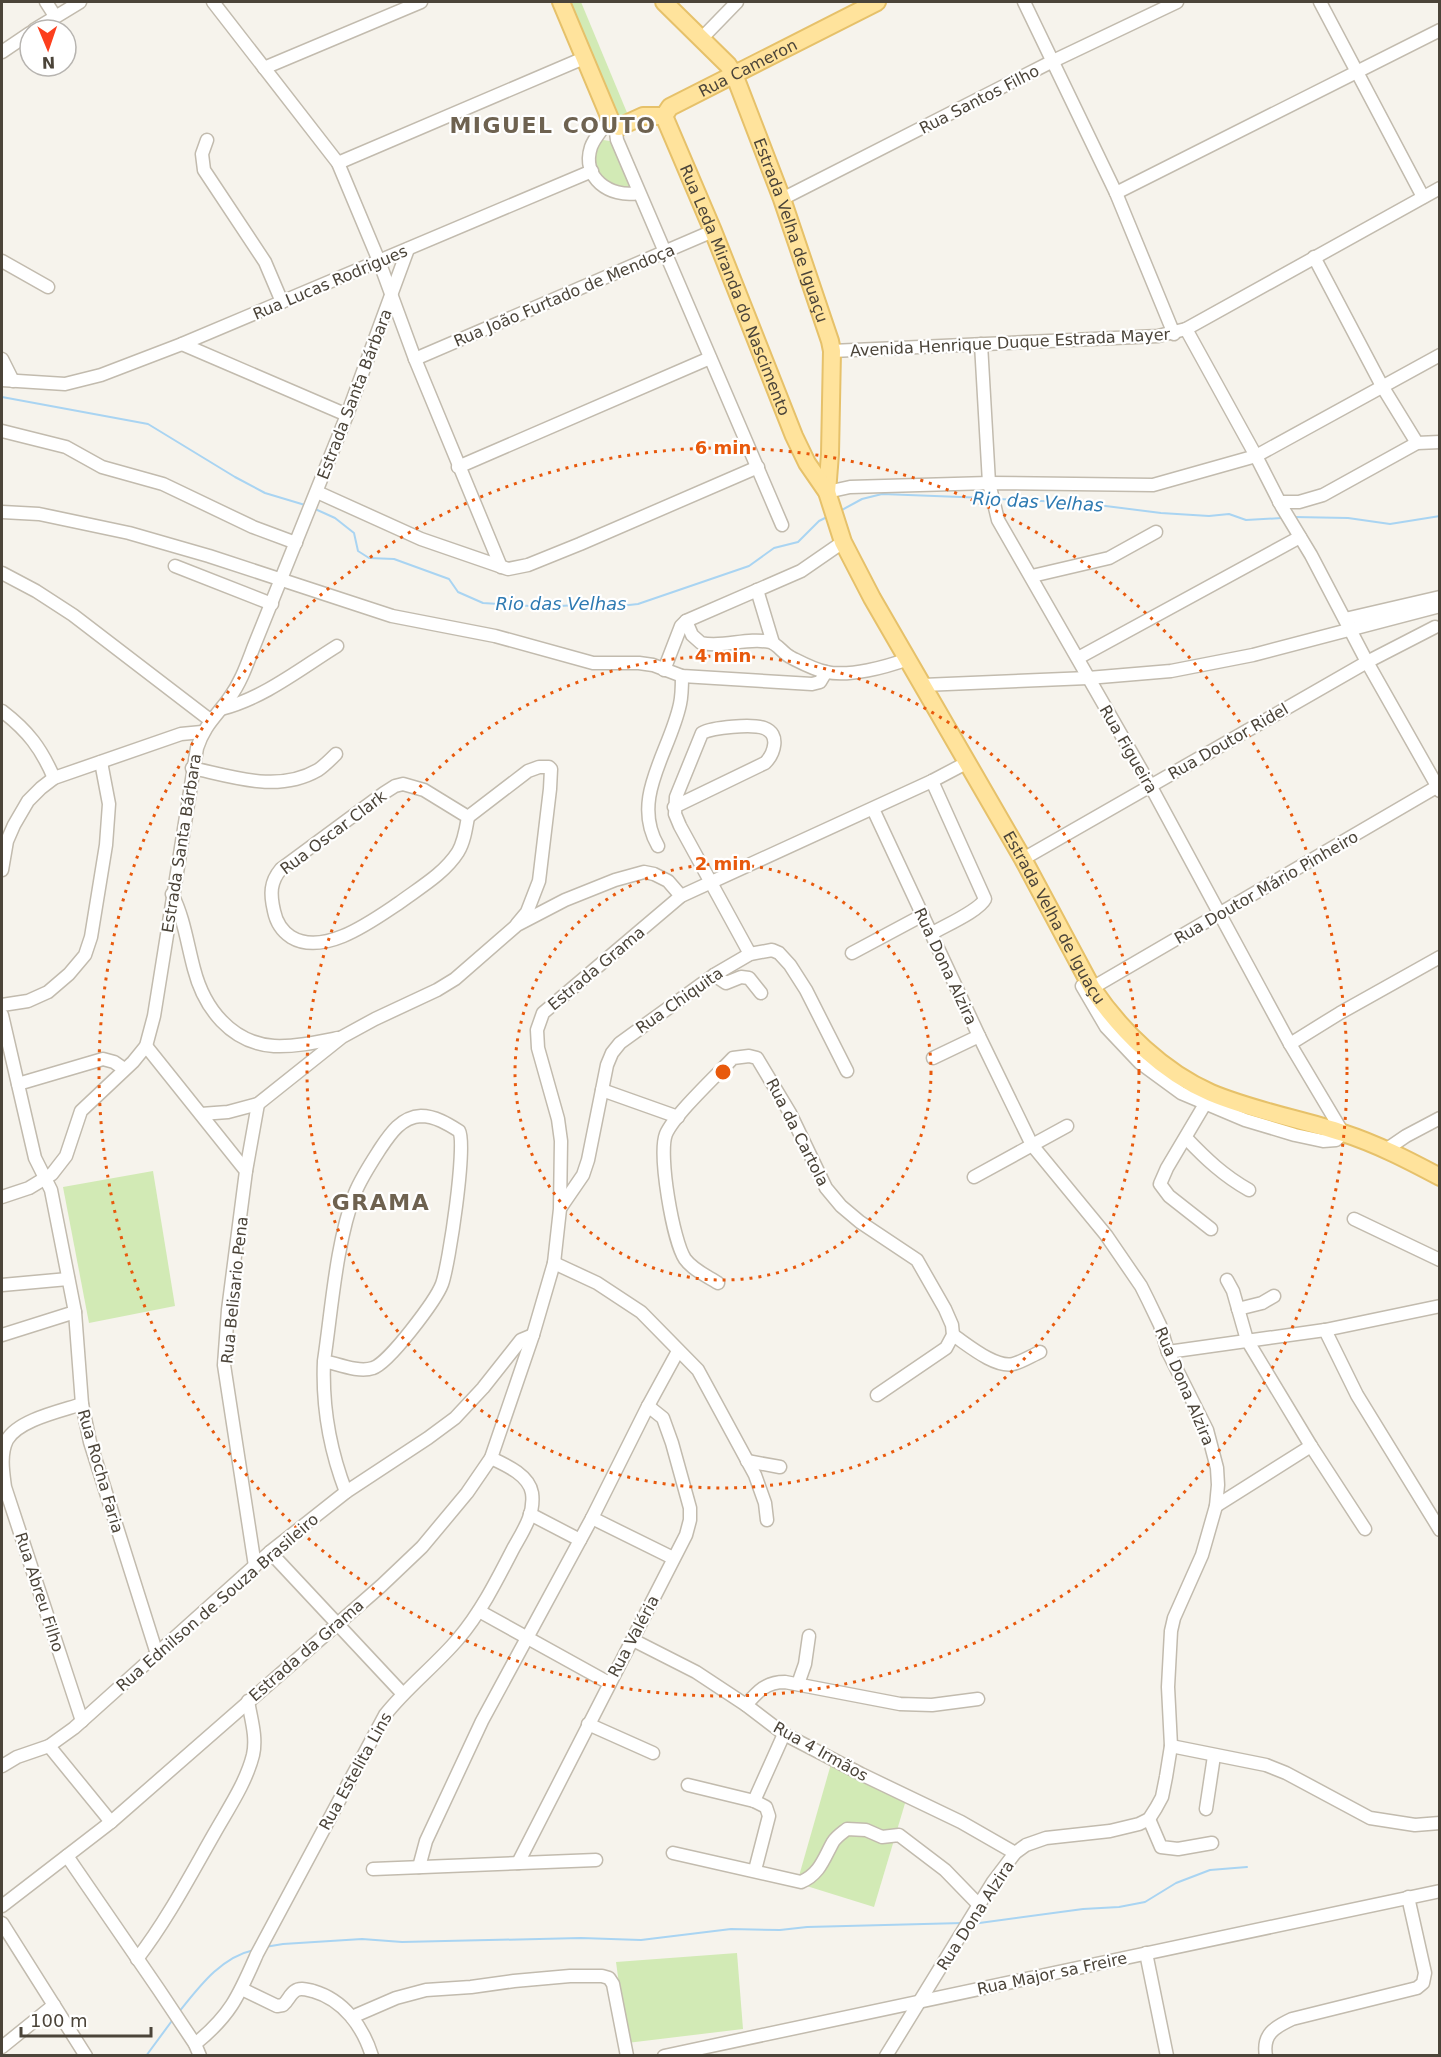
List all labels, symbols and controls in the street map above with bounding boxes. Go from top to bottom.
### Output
north arrow [18,18,78,78]
street label: Rua Cameron [696,35,800,101]
text: N [41,53,56,72]
street label: Rua Santos Filho [916,61,1042,138]
district label: MIGUEL COUTO [449,113,657,138]
street label: Estrada Velha de Iguaçu [750,135,832,325]
street label: Rua Leda Miranda do Nascimento [676,162,794,418]
street label: Rua João Furtado de Mendoça [451,240,678,351]
street label: Rua Lucas Rodrigues [250,241,410,324]
street label: Estrada Santa Bárbara [313,306,396,482]
street label: Avenida Henrique Duque Estrada Mayer [849,325,1171,360]
text: 6 min [695,437,751,458]
water label: Rio das Velhas [972,488,1104,515]
water label: Rio das Velhas [496,593,626,614]
text: 4 min [695,645,751,666]
street label: Rua Doutor Ridel [1165,699,1292,784]
street label: Rua Figueira [1096,702,1162,797]
street label: Estrada Santa Bárbara [158,752,205,934]
street label: Rua Oscar Clark [277,786,391,878]
street label: Rua Doutor Mário Pinheiro [1171,827,1362,948]
street label: Estrada Velha de Iguaçu [999,828,1109,1008]
text: 2 min [695,853,751,874]
street label: Rua Dona Alzira [910,905,981,1028]
street label: Estrada Grama [544,922,649,1014]
street label: Rua Chiquita [632,963,727,1037]
centre of rings [713,1062,733,1082]
street label: Rua da Cartola [762,1075,833,1189]
district label: GRAMA [332,1190,430,1215]
street label: Rua Belisario Pena [217,1215,252,1365]
street label: Rua Dona Alzira [1151,1324,1218,1448]
street label: Rua Rocha Faria [74,1407,127,1535]
street label: Rua Ednilson de Souza Brasileiro [112,1509,322,1695]
street label: Rua Abreu Filho [11,1530,68,1654]
street label: Rua Valéria [604,1592,663,1680]
street label: Estrada da Grama [245,1596,367,1705]
street label: Rua Estelita Lins [315,1709,396,1834]
street label: Rua 4 Irmãos [770,1718,871,1785]
street label: Rua Dona Alzira [933,1857,1018,1974]
street label: Rua Major sa Freire [975,1948,1129,1999]
scale bar [21,2000,152,2038]
text: 100 m [30,2010,88,2031]

